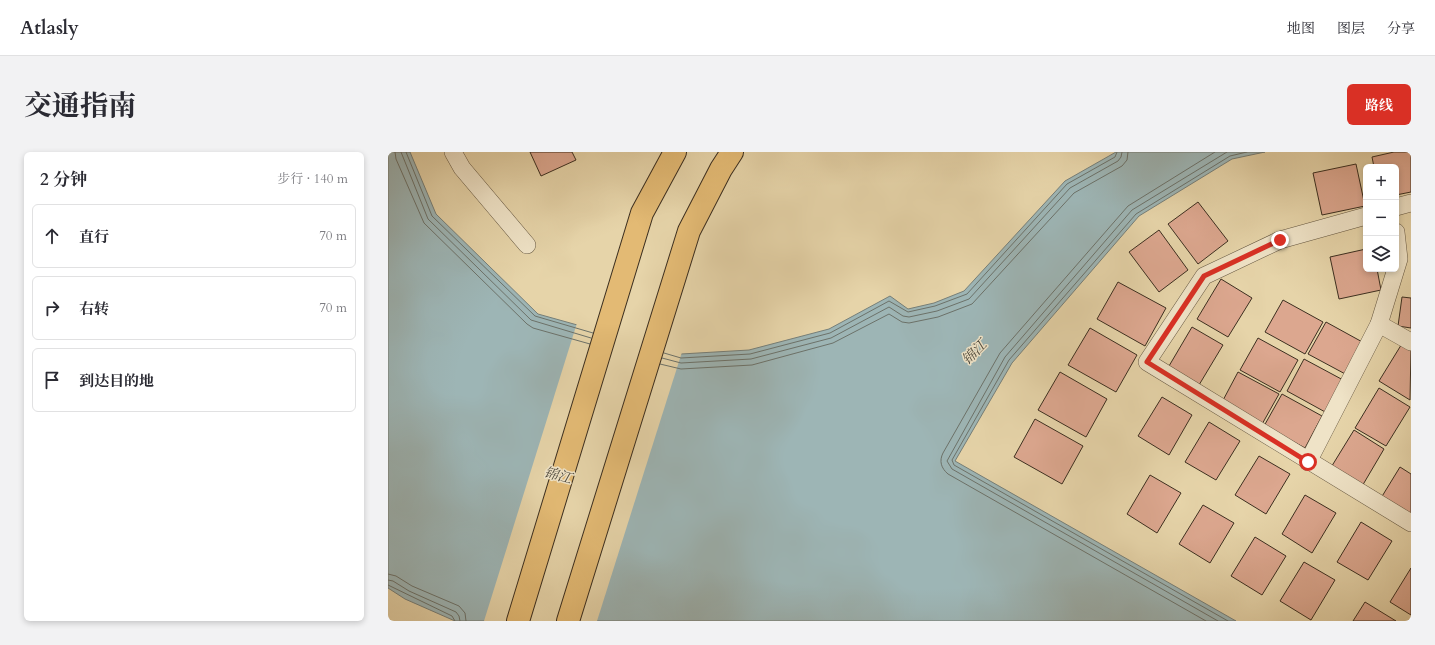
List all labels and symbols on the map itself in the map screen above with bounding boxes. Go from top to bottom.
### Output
route end [1271,231,1289,249]
water label: 锦江 [958,334,992,369]
route start [1299,453,1317,471]
water label: 锦江 [542,463,576,489]

